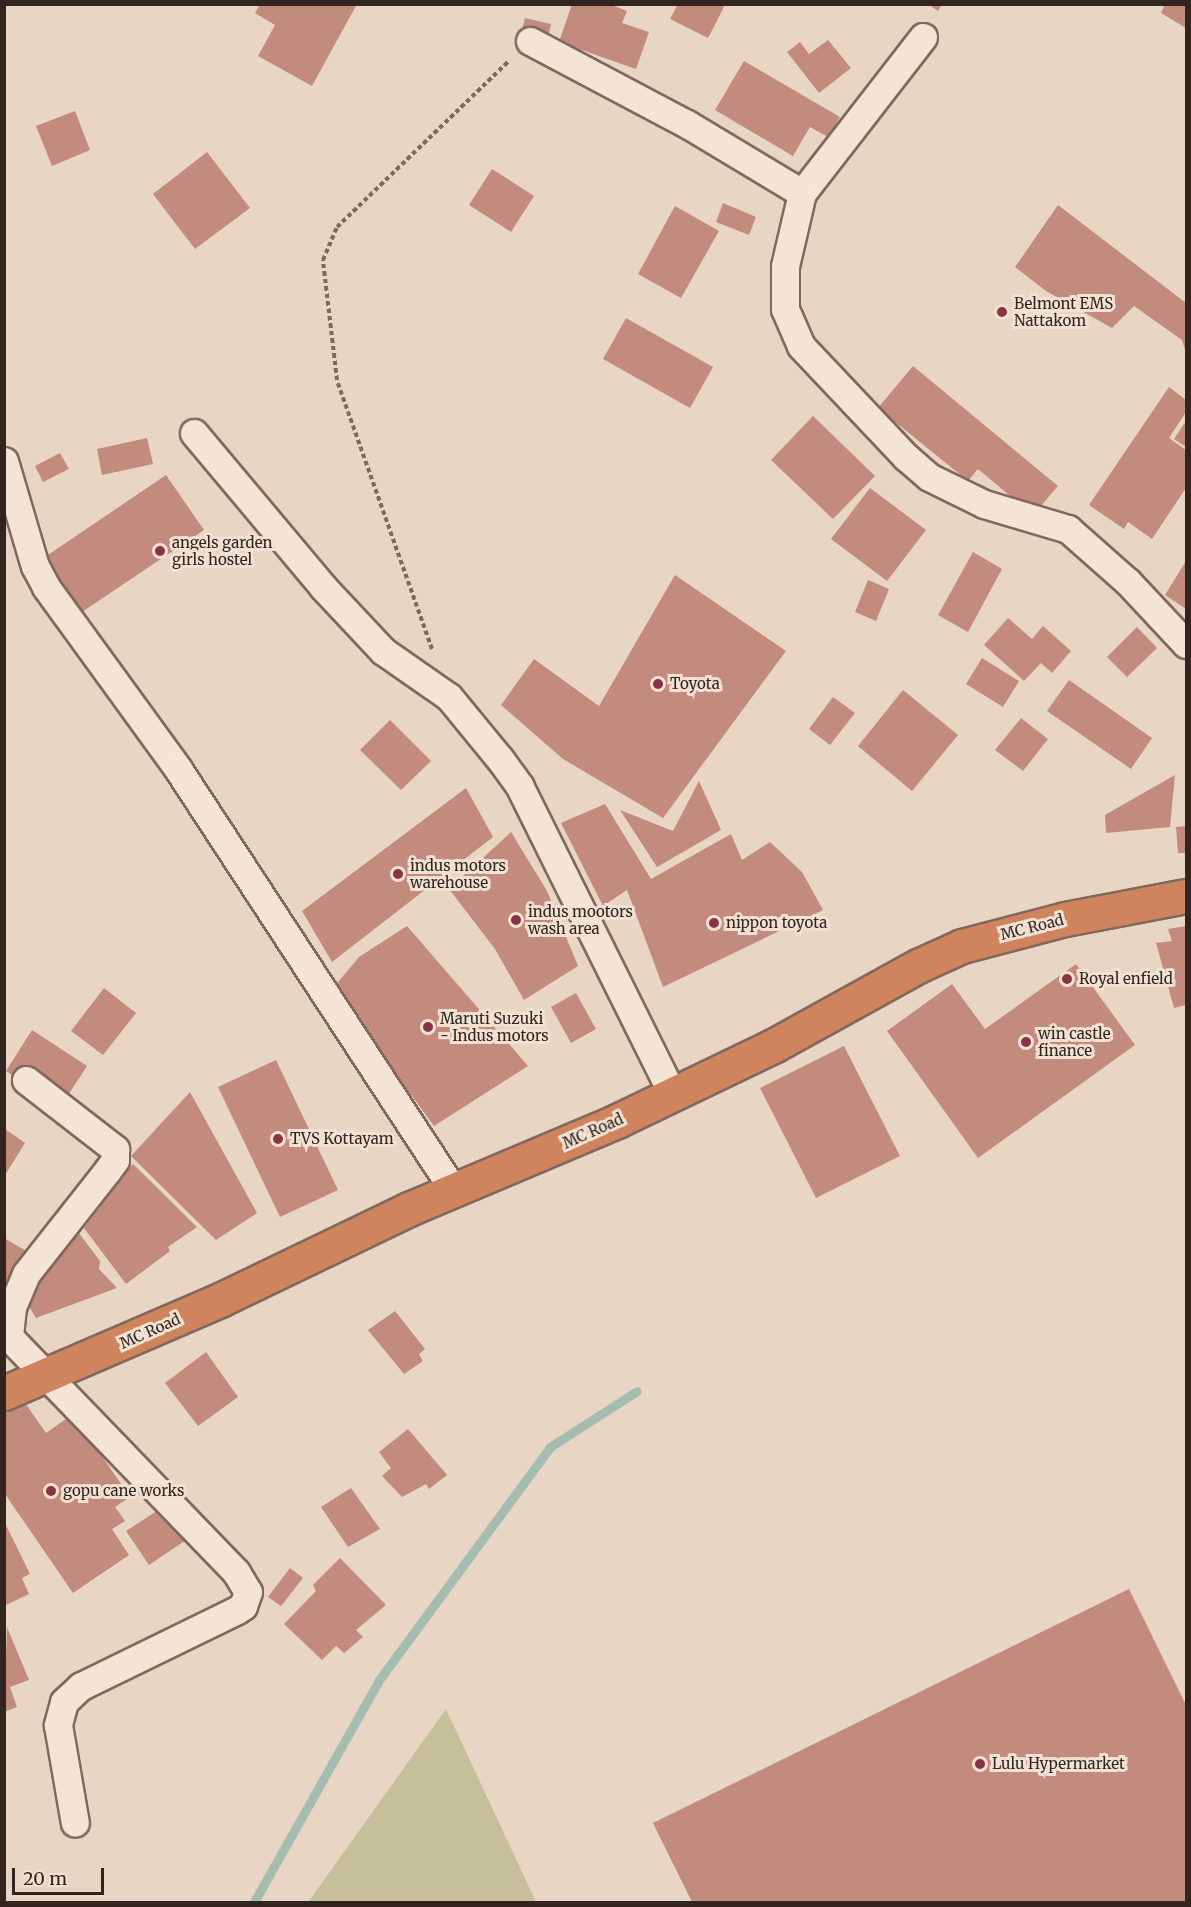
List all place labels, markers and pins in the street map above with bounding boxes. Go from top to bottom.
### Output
place label: Belmont EMS Nattakom [1014,294,1113,329]
marker: Belmont EMS Nattakom [995,305,1009,319]
place label: angels garden girls hostel [172,533,272,568]
marker: angels garden girls hostel [153,544,167,558]
place label: Toyota [670,675,720,693]
marker: Toyota [651,677,665,691]
place label: indus motors warehouse [410,856,506,891]
marker: indus motors warehouse [391,867,405,881]
place label: indus mootors wash area [528,902,633,937]
marker: indus mootors wash area [509,913,523,927]
place label: nippon toyota [726,914,827,932]
marker: nippon toyota [707,916,721,930]
place label: Royal enfield [1079,970,1173,988]
marker: Royal enfield [1060,972,1074,986]
place label: Maruti Suzuki - Indus motors [440,1009,549,1044]
marker: Maruti Suzuki - Indus motors [421,1020,435,1034]
place label: win castle finance [1038,1024,1111,1059]
marker: win castle finance [1019,1035,1033,1049]
place label: TVS Kottayam [290,1130,394,1148]
marker: TVS Kottayam [271,1132,285,1146]
place label: gopu cane works [63,1482,184,1500]
marker: gopu cane works [44,1484,58,1498]
place label: Lulu Hypermarket [992,1755,1125,1773]
marker: Lulu Hypermarket [973,1757,987,1771]

